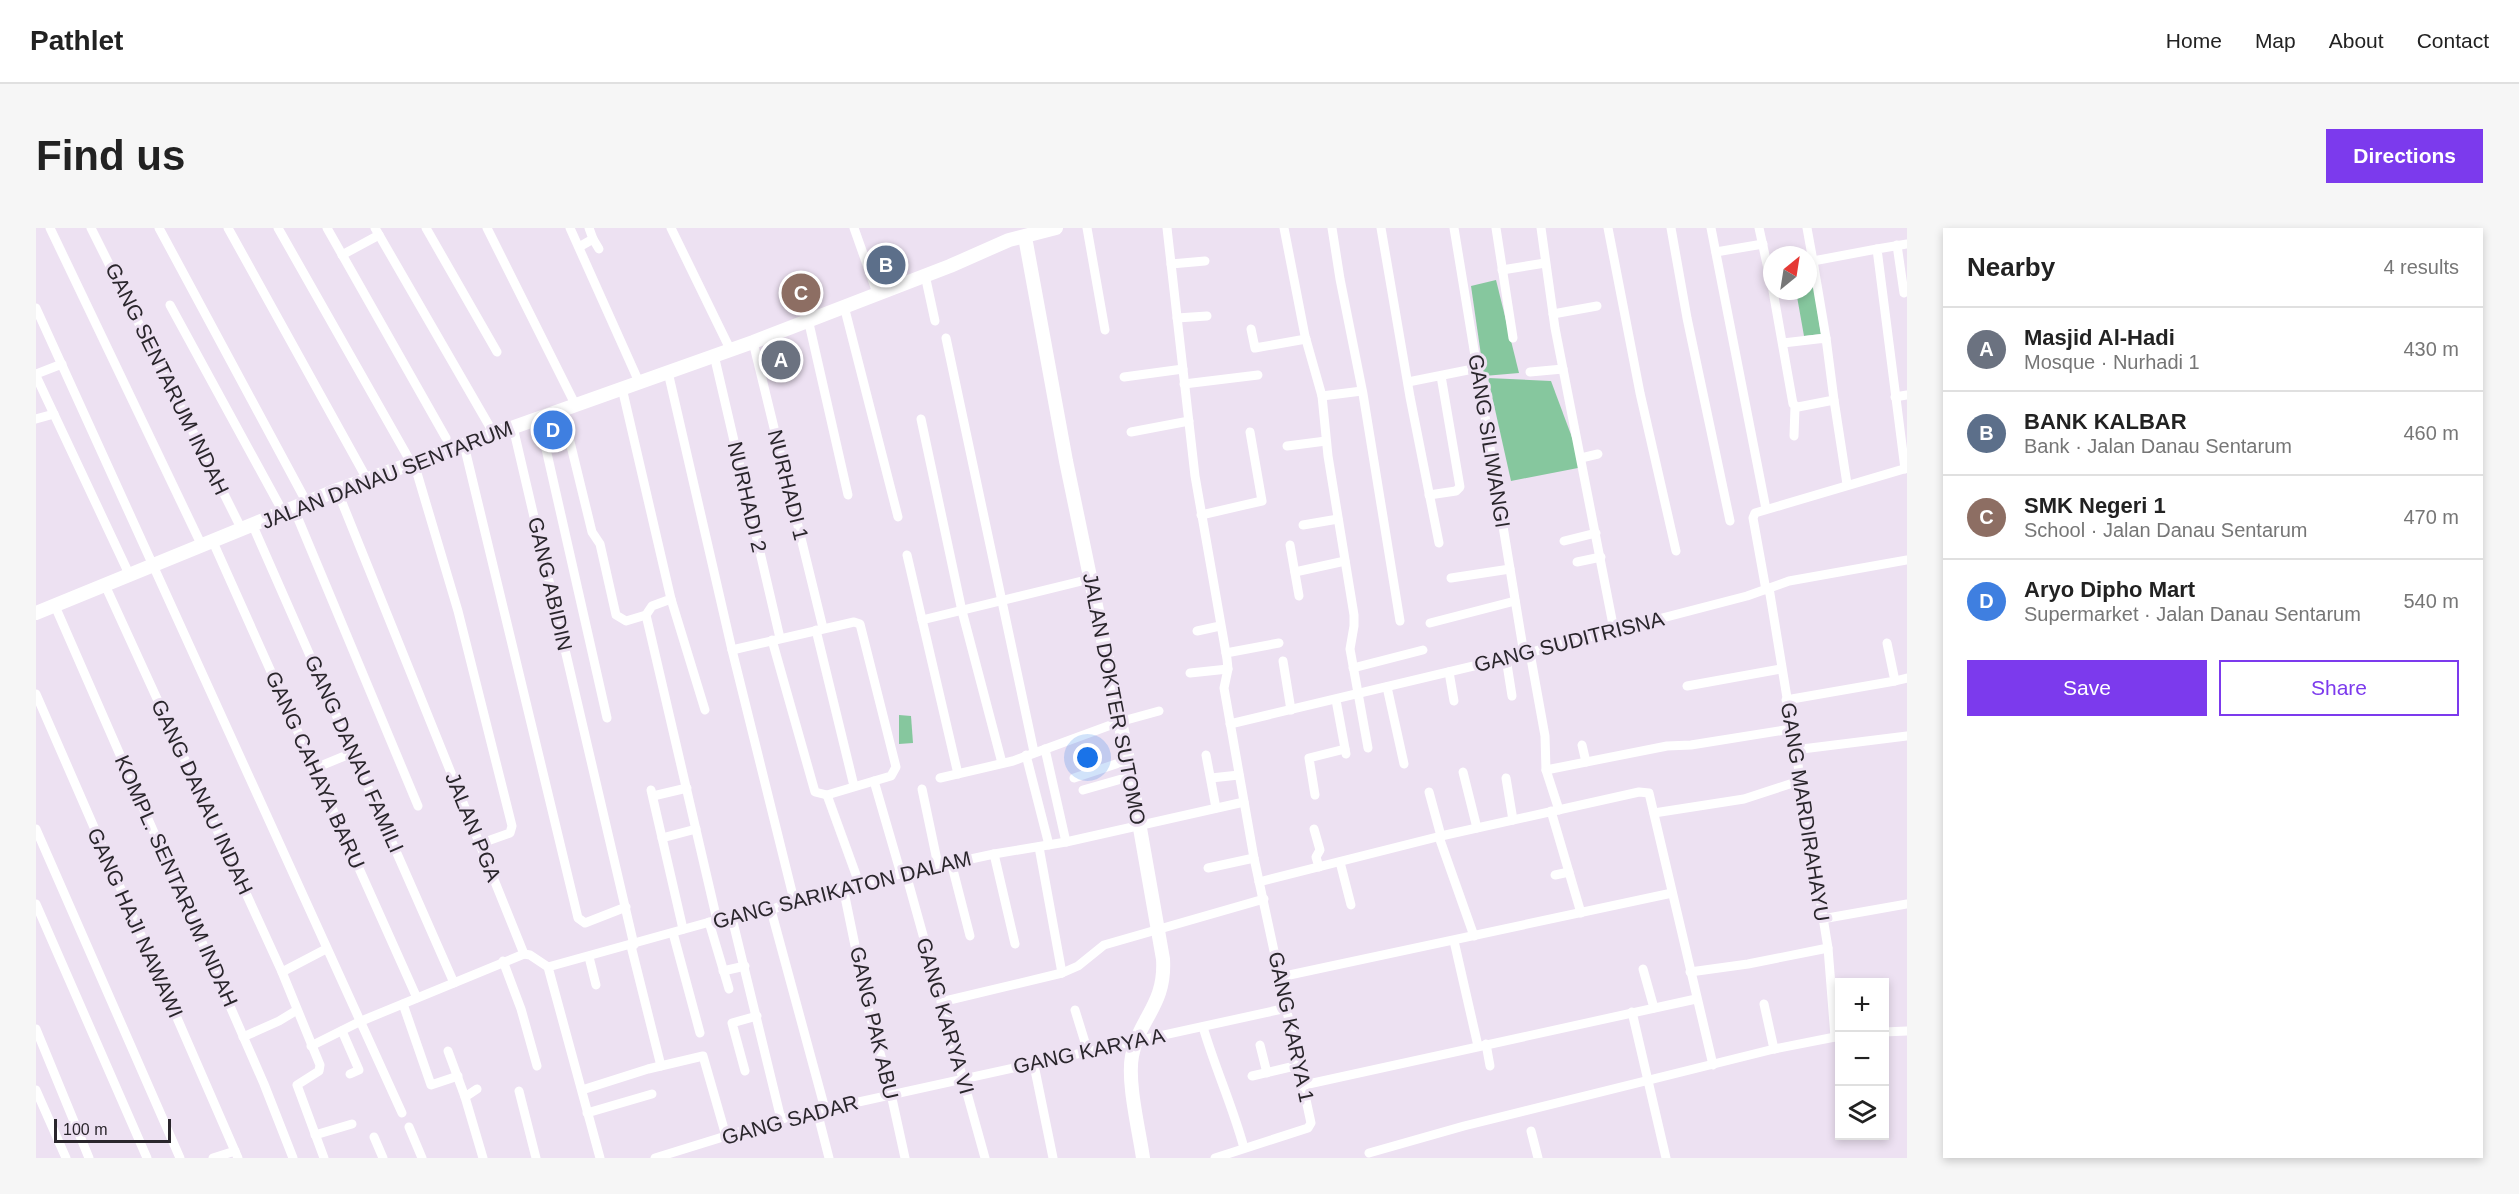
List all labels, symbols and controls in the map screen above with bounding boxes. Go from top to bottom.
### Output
text: Pathlet [30,25,123,56]
text: Home [2166,29,2222,52]
text: Map [2255,29,2296,52]
text: About [2329,29,2384,52]
text: Contact [2417,29,2489,52]
button: Directions [2326,129,2483,183]
text: Find us [36,132,185,179]
pin: B [866,243,906,288]
north arrow [1763,246,1817,300]
text: Nearby [1967,252,2055,282]
text: 4 results [2383,256,2459,278]
street label: GANG SENTARUM INDAH [101,259,234,498]
pin: C [782,270,820,316]
text: Masjid Al-Hadi [2024,325,2175,350]
pin: A [762,338,800,382]
text: A [1979,338,1994,360]
text: 430 m [2403,338,2459,360]
text: Mosque · Nurhadi 1 [2024,351,2200,373]
street label: GANG SILIWANGI [1464,352,1515,529]
pin: D [534,408,572,452]
text: BANK KALBAR [2024,409,2187,434]
street label: JALAN DANAU SENTARUM [258,416,515,533]
text: B [1979,422,1994,444]
text: 460 m [2403,422,2459,444]
street label: NURHADI 1 [764,427,813,543]
text: Bank · Jalan Danau Sentarum [2024,435,2292,457]
street label: NURHADI 2 [724,439,771,555]
text: SMK Negeri 1 [2024,493,2166,518]
text: C [1979,506,1994,528]
text: 470 m [2403,506,2459,528]
street label: GANG ABIDIN [524,515,577,653]
text: School · Jalan Danau Sentarum [2024,519,2308,541]
street label: JALAN DOKTER SUTOMO [1079,571,1150,827]
text: Aryo Dipho Mart [2024,577,2195,602]
text: D [1979,590,1994,612]
text: 540 m [2403,590,2459,612]
text: Supermarket · Jalan Danau Sentarum [2024,603,2361,625]
street label: GANG SUDITRISNA [1472,607,1666,676]
street label: GANG DANAU FAMILI [301,652,408,856]
button: Save [1967,660,2207,716]
button: Share [2219,660,2459,716]
street label: GANG CAHAYA BARU [261,667,369,872]
street label: GANG DANAU INDAH [147,696,258,898]
street label: GANG MARDIRAHAYU [1777,701,1834,923]
your location [1073,743,1102,772]
street label: KOMPL. SENTARUM INDAH [111,752,242,1010]
street label: JALAN PGA [441,769,506,885]
street label: GANG HAJI NAWAWI [83,824,188,1021]
street label: GANG SARIKATON DALAM [710,846,973,933]
street label: GANG KARYA VI [912,935,979,1097]
street label: GANG PAK ABU [846,944,903,1101]
street label: GANG KARYA 1 [1264,950,1319,1104]
map controls [1835,978,1889,1140]
button: + [1835,978,1889,1032]
street label: GANG KARYA A [1011,1023,1167,1078]
button: − [1835,1032,1889,1086]
button: layers [1835,1086,1889,1140]
street label: GANG SADAR [719,1090,860,1149]
scale bar [54,1116,171,1144]
text: 100 m [63,1121,107,1138]

